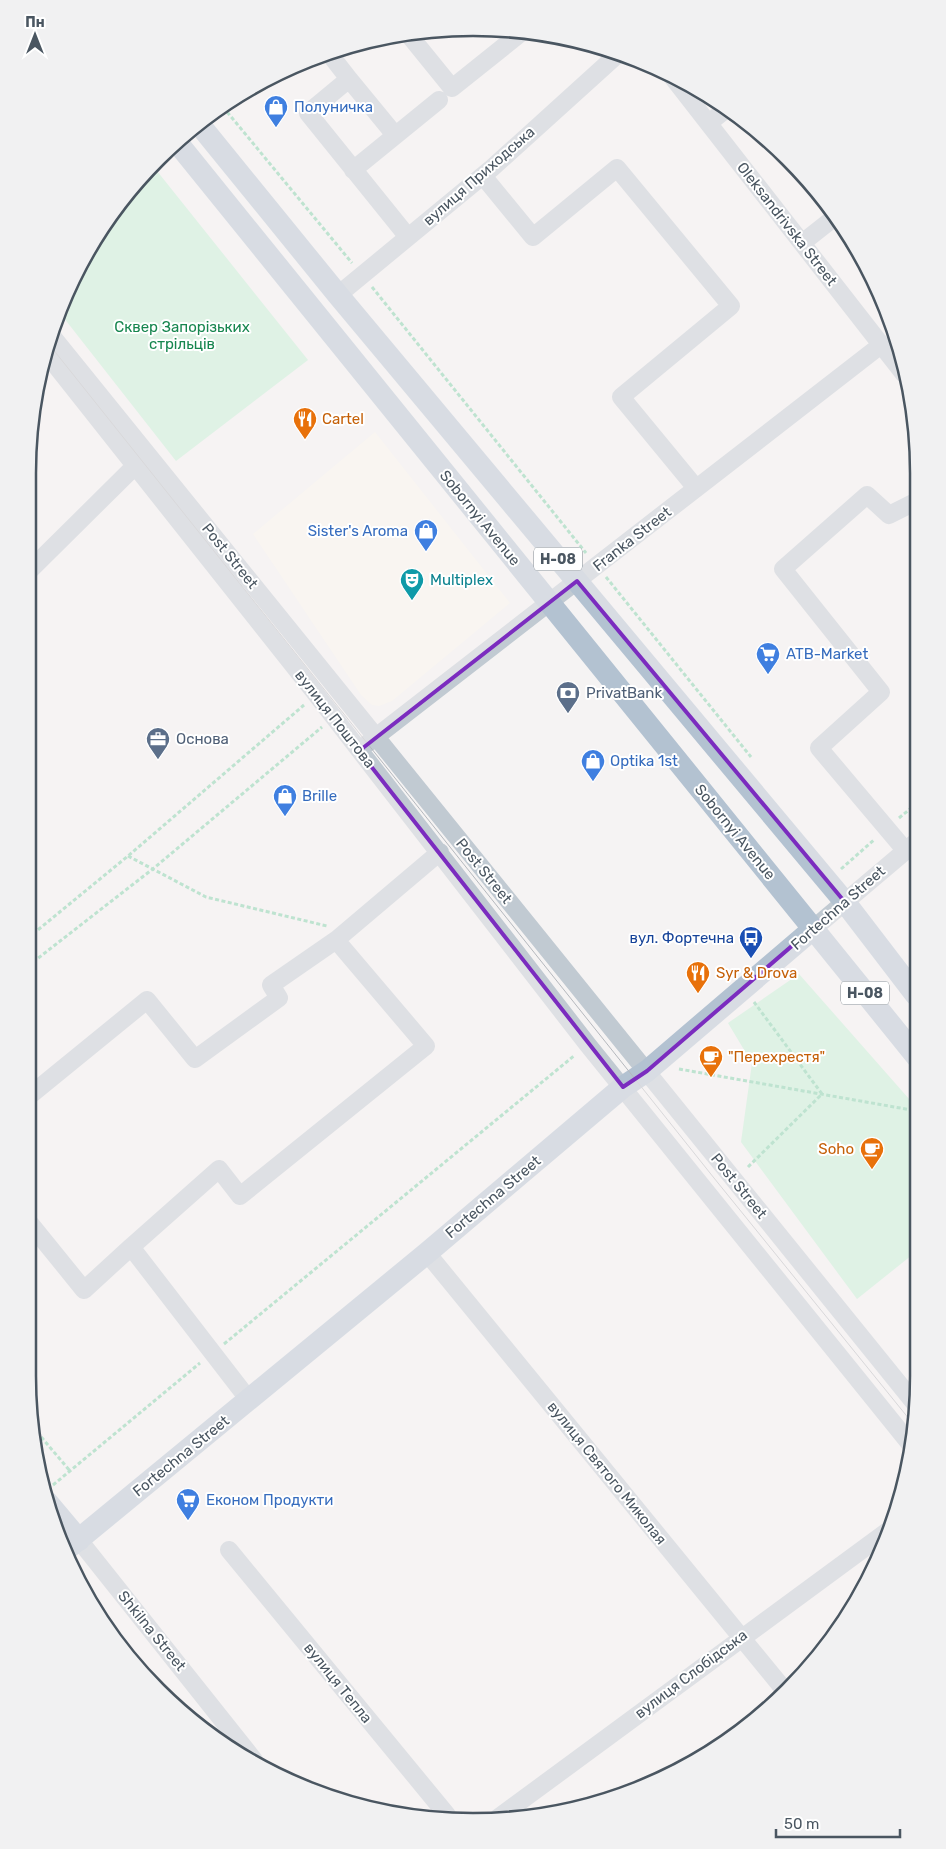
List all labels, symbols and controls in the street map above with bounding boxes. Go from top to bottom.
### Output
north arrow [10,10,60,60]
text: Пн [25,14,45,31]
shop icon: Полуничка [263,94,289,128]
place label: Полуничка [294,98,373,116]
street label: вулиця Приходська [420,123,538,229]
street label: Oleksandrivska Street [733,159,841,289]
park label: Сквер Запорізьких стрільців [114,318,250,353]
restaurant icon: Cartel [292,406,318,440]
place label: Cartel [322,410,364,428]
street label: Sobornyi Avenue [436,467,524,569]
street label: Franka Street [589,503,675,575]
shop icon: Sister's Aroma [413,518,439,552]
street label: Post Street [198,520,262,592]
place label: Sister's Aroma [308,522,408,540]
road number: Н-08 [534,548,582,570]
theatre icon: Multiplex [399,567,425,601]
place label: Multiplex [430,571,493,589]
supermarket icon: ATB-Market [755,641,781,675]
place label: ATB-Market [786,645,868,663]
street label: вулиця Поштова [291,666,379,772]
bank icon: PrivatBank [555,680,581,714]
place label: PrivatBank [586,684,662,702]
office icon: Основа [145,726,171,760]
place label: Основа [176,730,229,748]
shop icon: Оptika 1st [580,748,606,782]
place label: Оptika 1st [610,752,678,770]
street label: Sobornyi Avenue [691,781,779,883]
shop icon: Brille [272,783,298,817]
place label: Brille [302,787,337,805]
street label: Post Street [452,835,516,907]
street label: Fortechna Street [787,862,889,954]
bus stop icon: вул. Фортечна [738,925,764,959]
place label: вул. Фортечна [630,929,734,947]
restaurant icon: Syr & Drova [685,960,711,994]
place label: Syr & Drova [716,964,797,982]
road number: Н-08 [841,981,889,1004]
cafe icon: "Перехрестя" [698,1044,724,1078]
place label: "Перехрестя" [728,1048,825,1066]
cafe icon: Soho [859,1136,885,1170]
place label: Soho [818,1140,854,1158]
street label: Post Street [707,1150,771,1222]
street label: Fortechna Street [442,1152,544,1242]
street label: вулиця Святого Миколая [544,1398,670,1548]
street label: Fortechna Street [129,1411,233,1500]
supermarket icon: Економ Продукти [175,1487,201,1521]
place label: Економ Продукти [206,1491,333,1509]
street label: Shkilna Street [114,1587,190,1675]
street label: вулиця Слобідська [631,1626,751,1722]
street label: вулиця Тепла [300,1639,376,1727]
scale bar [776,1806,900,1838]
text: 50 m [784,1815,819,1833]

